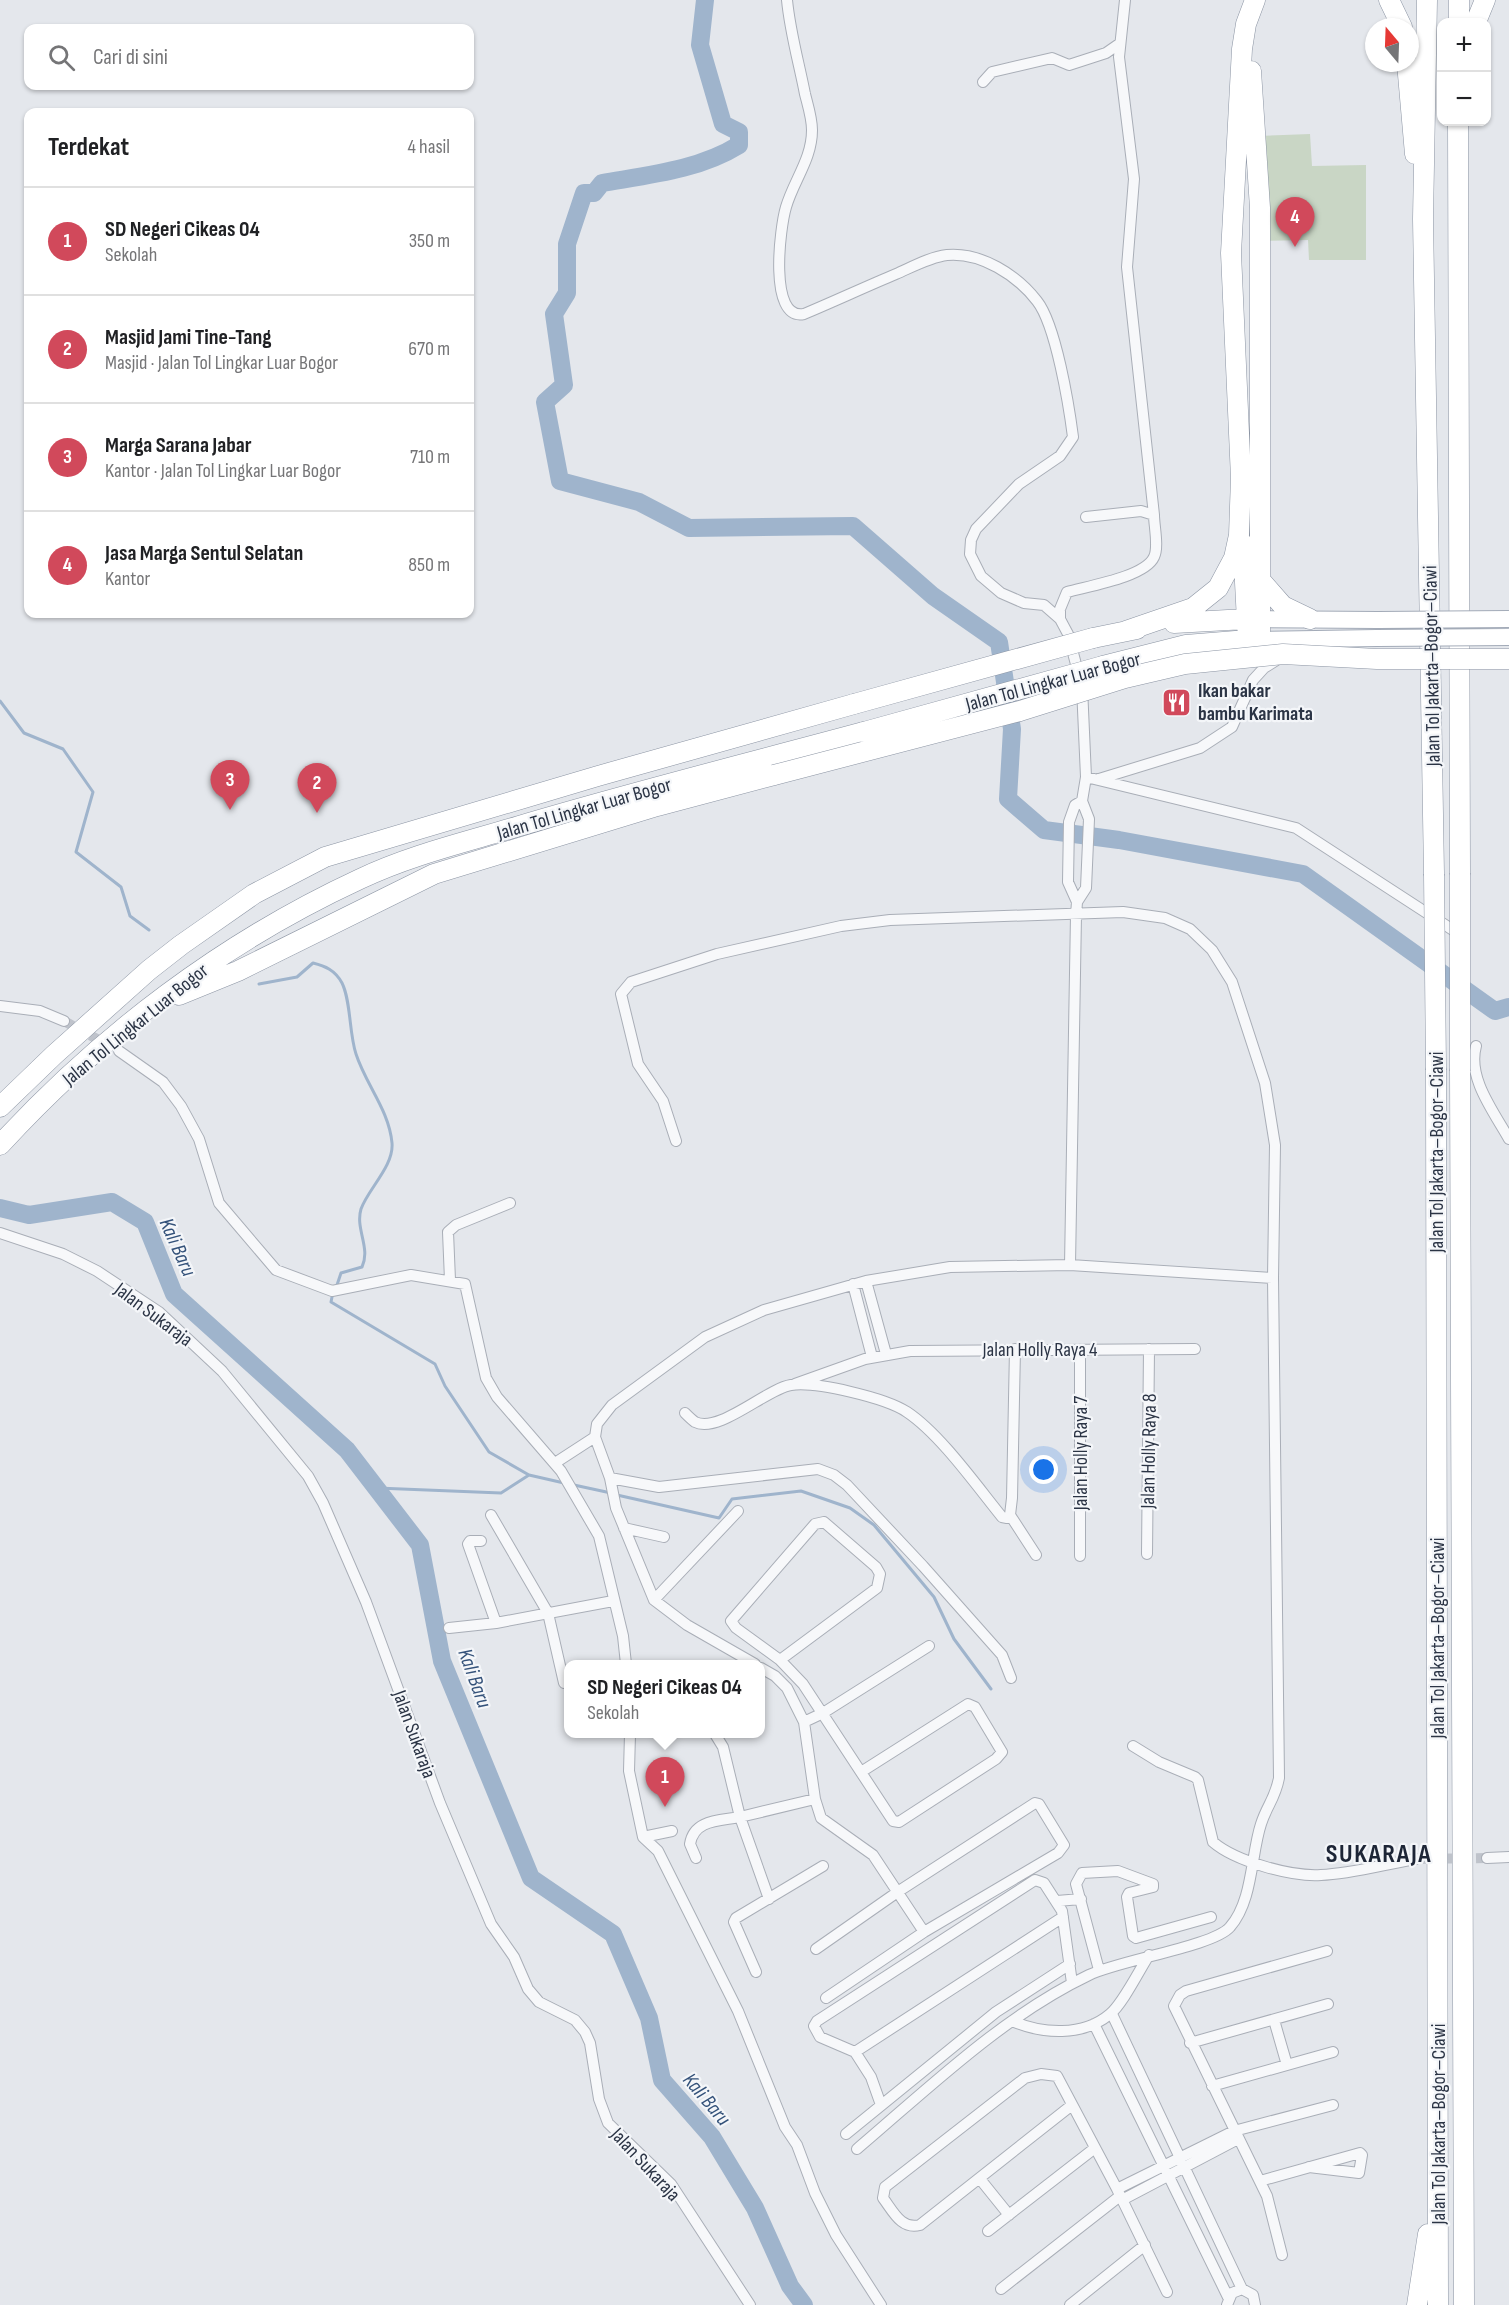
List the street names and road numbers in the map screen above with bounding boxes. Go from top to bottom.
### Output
street label: Jalan Tol Jakarta–Bogor–Ciawi [1418,565,1446,768]
street label: Jalan Tol Lingkar Luar Bogor [962,647,1144,717]
street label: Jalan Tol Lingkar Luar Bogor [493,773,675,846]
street label: Jalan Tol Lingkar Luar Bogor [57,959,213,1091]
street label: Jalan Tol Jakarta–Bogor–Ciawi [1425,1052,1449,1254]
street label: Jalan Sukaraja [109,1277,197,1352]
street label: Jalan Holly Raya 4 [982,1338,1097,1362]
street label: Jalan Holly Raya 8 [1136,1393,1162,1510]
street label: Jalan Holly Raya 7 [1069,1396,1093,1511]
street label: Jalan Tol Jakarta–Bogor–Ciawi [1426,1538,1450,1740]
street label: Jalan Sukaraja [387,1686,441,1781]
street label: Jalan Tol Jakarta–Bogor–Ciawi [1427,2024,1451,2226]
street label: Jalan Sukaraja [605,2122,685,2206]

